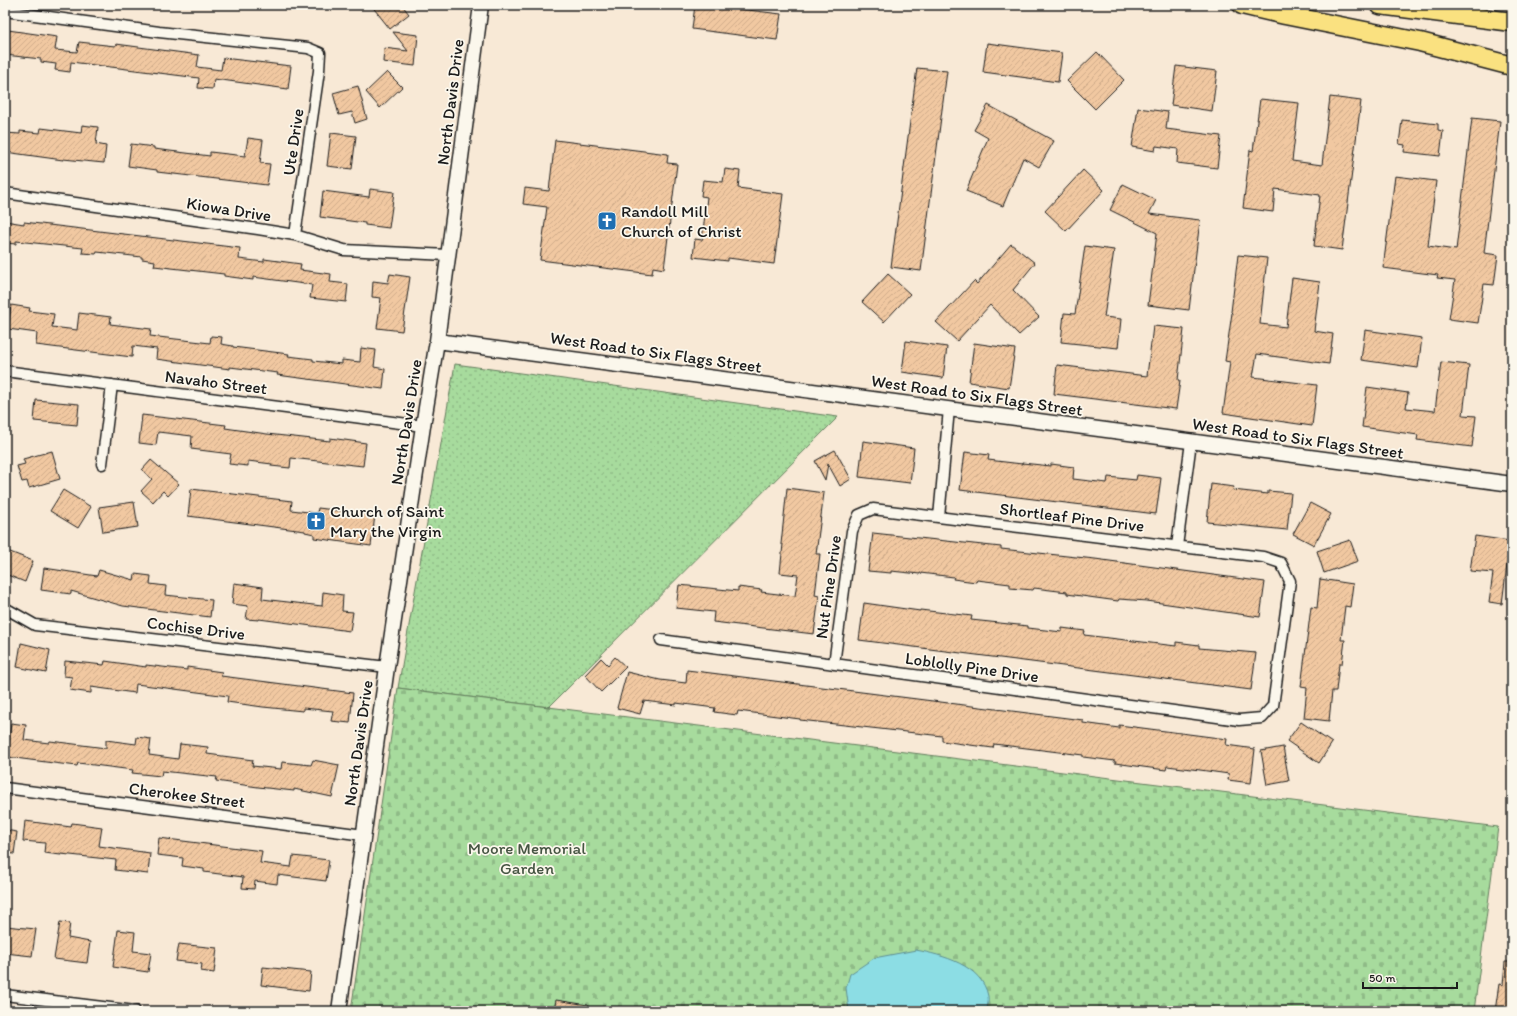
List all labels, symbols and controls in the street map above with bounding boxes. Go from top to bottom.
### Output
street label: North Davis Drive [432,38,468,166]
street label: Ute Drive [278,107,308,177]
street label: Kiowa Drive [185,192,273,226]
place label: Randoll Mill Church of Christ [621,201,742,241]
church icon: Randoll Mill Church of Christ [596,210,618,232]
street label: West Road to Six Flags Street [549,327,764,377]
street label: North Davis Drive [386,358,426,486]
street label: Navaho Street [164,366,269,398]
street label: West Road to Six Flags Street [870,370,1085,420]
street label: West Road to Six Flags Street [1191,413,1406,463]
street label: Shortleaf Pine Drive [999,498,1145,536]
place label: Church of Saint Mary the Virgin [330,501,444,541]
church icon: Church of Saint Mary the Virgin [305,510,327,532]
street label: Nut Pine Drive [811,534,845,640]
street label: Cochise Drive [146,612,246,644]
street label: Loblolly Pine Drive [904,648,1040,686]
street label: North Davis Drive [339,679,377,807]
street label: Cherokee Street [128,778,246,812]
park label: Moore Memorial Garden [468,838,586,878]
scale bar [1363,964,1457,990]
text: 50 m [1369,971,1395,985]

